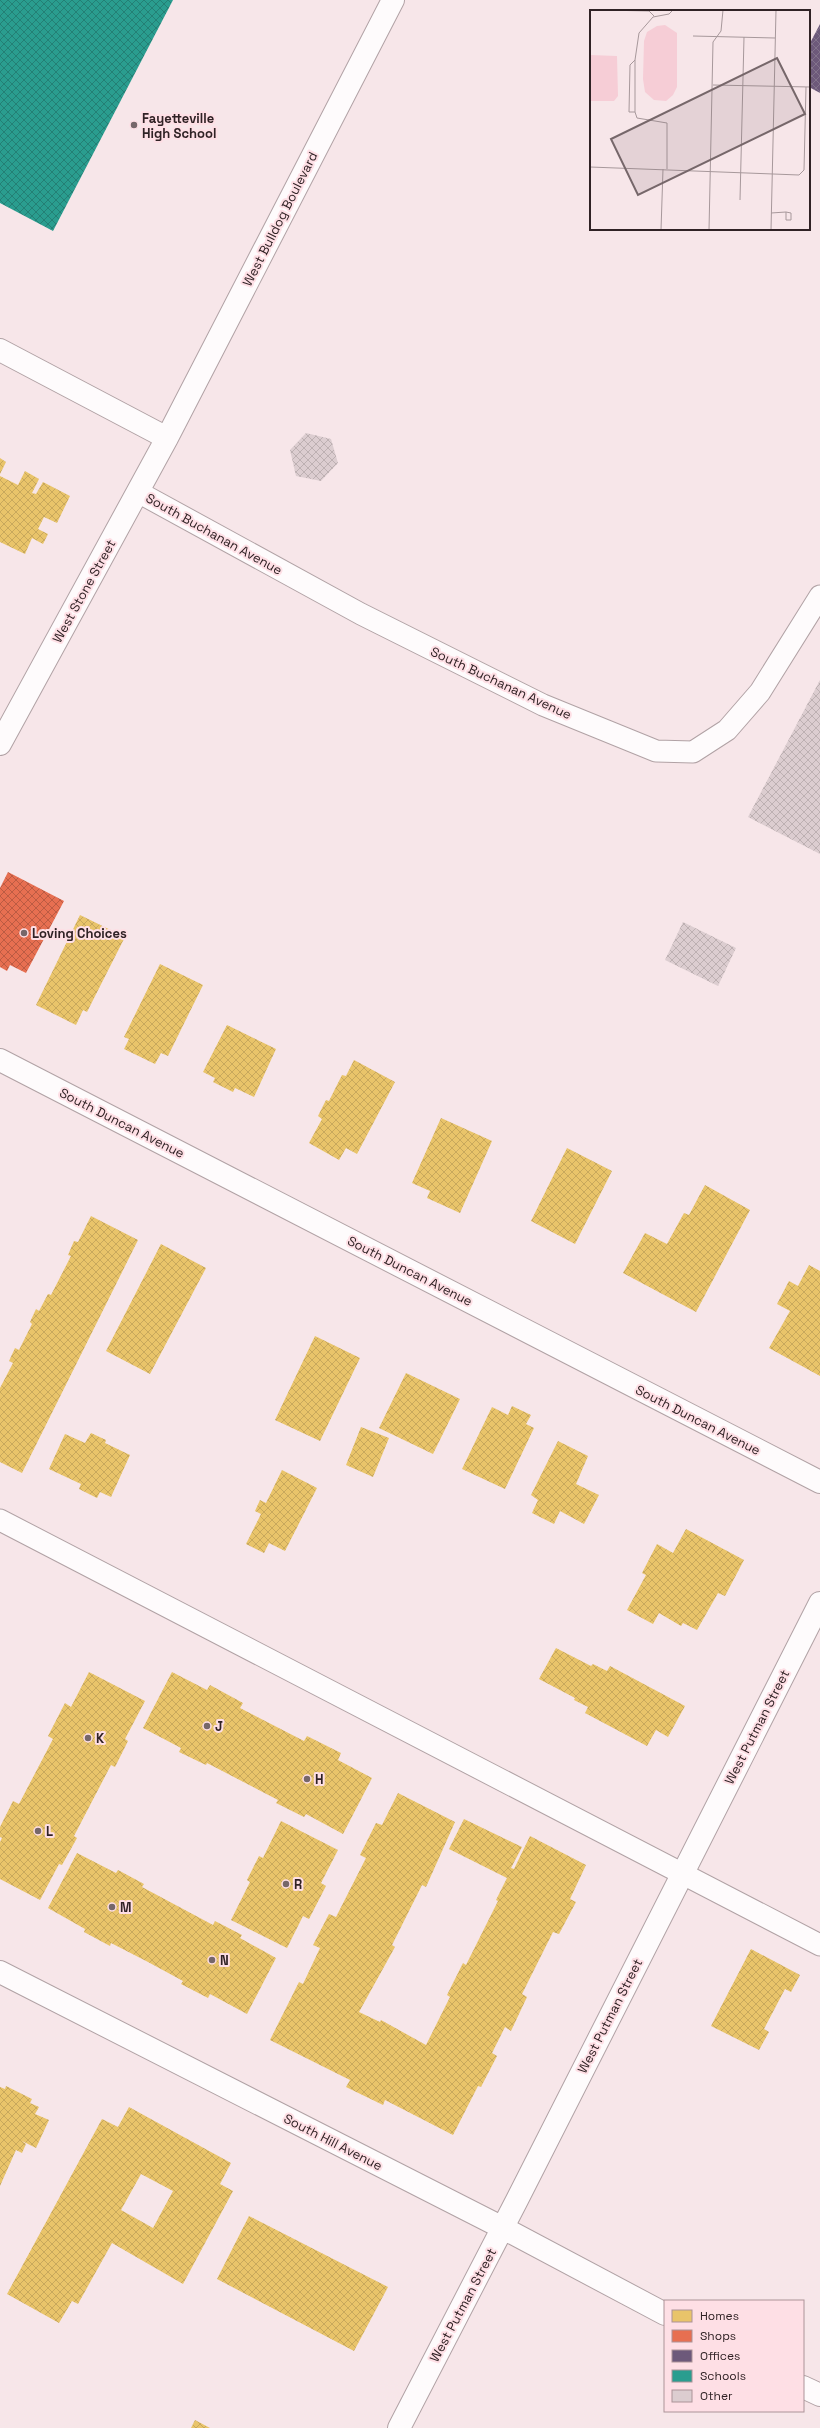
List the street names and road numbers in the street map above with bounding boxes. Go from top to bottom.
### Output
street label: West Bulldog Boulevard [239,149,321,289]
street label: South Buchanan Avenue [143,489,285,579]
street label: West Stone Street [49,536,119,646]
street label: South Buchanan Avenue [428,643,574,723]
street label: South Duncan Avenue [57,1084,187,1162]
street label: South Duncan Avenue [345,1232,475,1310]
street label: South Duncan Avenue [633,1381,763,1459]
street label: West Putman Street [721,1667,793,1787]
street label: West Putman Street [574,1956,646,2076]
street label: South Hill Avenue [281,2110,385,2174]
street label: West Putman Street [426,2245,500,2365]

